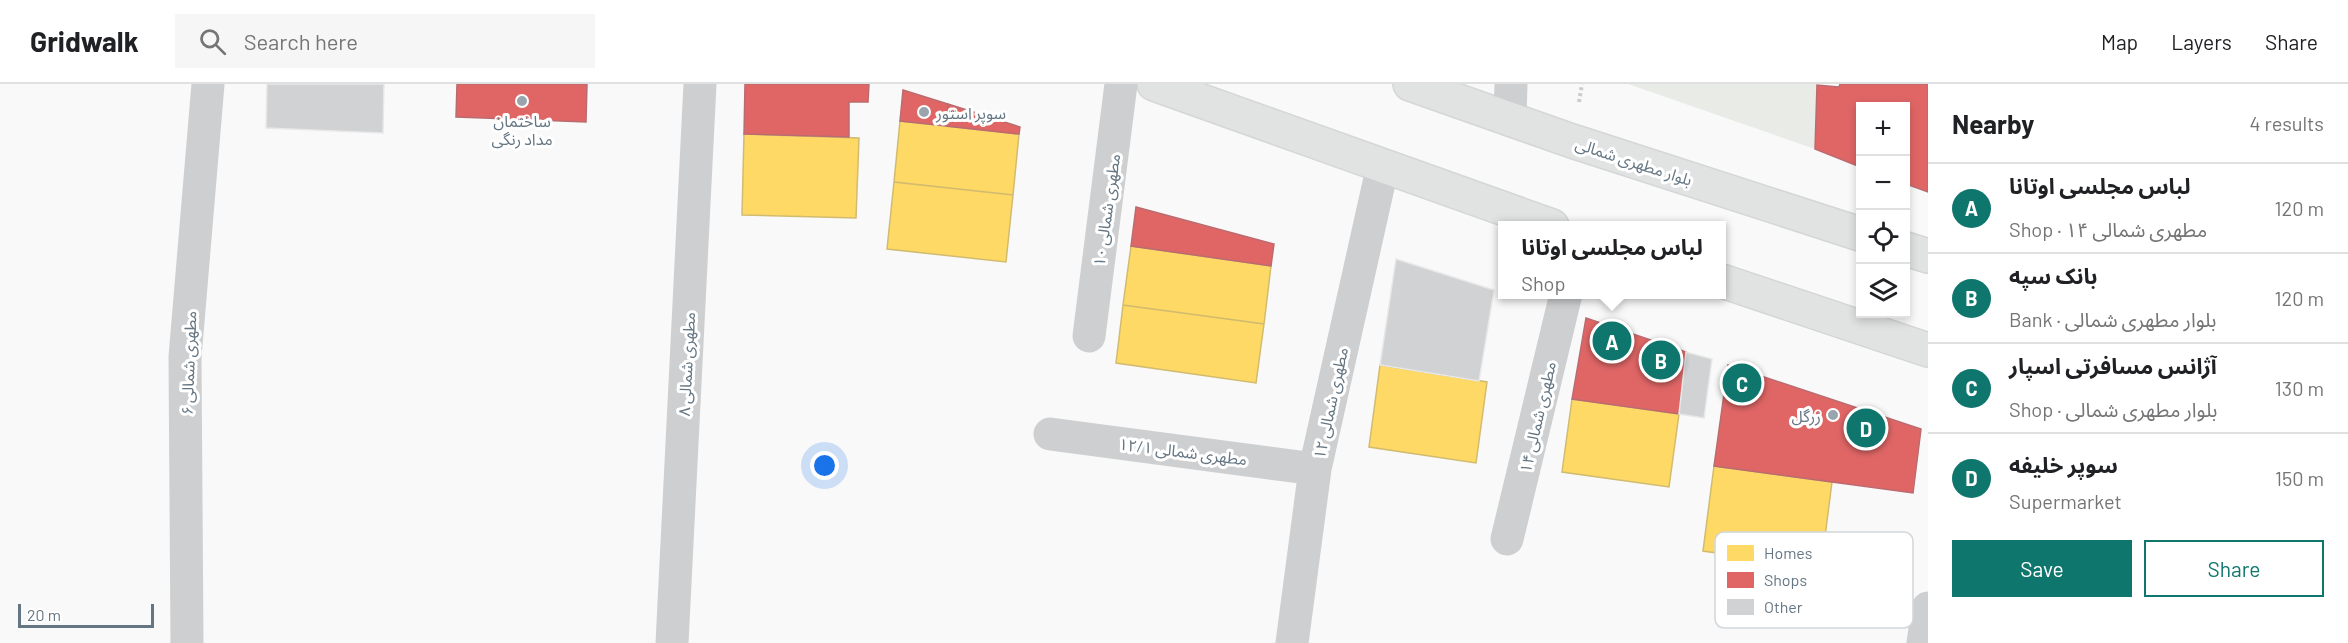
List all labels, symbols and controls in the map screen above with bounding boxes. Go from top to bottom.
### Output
search box [175,14,595,68]
text: Gridwalk [30,24,139,58]
icon: search [196,25,229,58]
text: Search here [244,28,358,54]
text: Map [2101,29,2138,54]
text: Layers [2171,29,2232,54]
text: Share [2265,29,2318,54]
marker: ساختمان مداد رنگی [515,94,529,108]
map controls [1856,102,1910,318]
button: + [1856,102,1910,156]
place label: سوپر استور [935,103,1006,124]
marker: سوپر استور [917,105,931,119]
text: Nearby [1952,108,2034,139]
place label: ساختمان مداد رنگی [491,111,553,149]
text: 4 results [2249,111,2324,135]
street label: بلوار مطهرى شمالى [1573,133,1695,190]
street label: ۱۰ مطهری شمالی [1089,152,1124,268]
button: − [1856,156,1910,210]
text: لباس مجلسی اوتانا [2009,172,2191,198]
text: A [1965,196,1978,220]
text: 120 m [2274,196,2324,220]
button: locate [1856,210,1910,264]
text: Shop · ۱۴ مطهری شمالی [2009,217,2207,241]
popup [1498,221,1726,299]
text: لباس مجلسی اوتانا [1521,233,1703,259]
text: بانک سپه [2009,262,2097,288]
button: layers [1856,264,1910,318]
text: Shop [1521,271,1566,295]
text: B [1965,286,1978,310]
text: 120 m [2274,286,2324,310]
text: Bank · بلوار مطهرى شمالى [2009,307,2217,331]
street label: ۶ مطهری شمالی [177,311,200,415]
street label: ۸ مطهری شمالی [674,311,699,417]
pin: A [1592,318,1632,364]
pin: B [1642,338,1680,382]
street label: ۱۲ مطهری شمالی [1309,346,1352,461]
text: آژانس مسافرتی اسپار [2009,352,2217,378]
street label: ۱۴ مطهری شمالی [1515,360,1560,475]
pin: C [1722,360,1762,406]
text: C [1965,376,1978,400]
text: 130 m [2275,376,2324,400]
text: Shop · بلوار مطهرى شمالى [2009,397,2217,421]
place label: زرگل [1792,406,1821,426]
pin: D [1846,406,1886,450]
marker: زرگل [1826,408,1840,422]
street label: ۱۲/۱ مطهری شمالی [1118,434,1248,469]
your location [810,451,839,480]
text: سوپر خلیفه [2009,451,2118,477]
text: D [1965,466,1978,490]
text: 150 m [2275,466,2324,490]
text: Supermarket [2009,489,2122,513]
legend [1715,532,1913,628]
button: Save [1952,540,2132,597]
button: Share [2144,540,2324,597]
text: Homes [1764,543,1812,562]
text: Shops [1764,570,1807,589]
text: Other [1764,597,1803,616]
scale bar [18,601,154,628]
text: 20 m [27,605,61,624]

